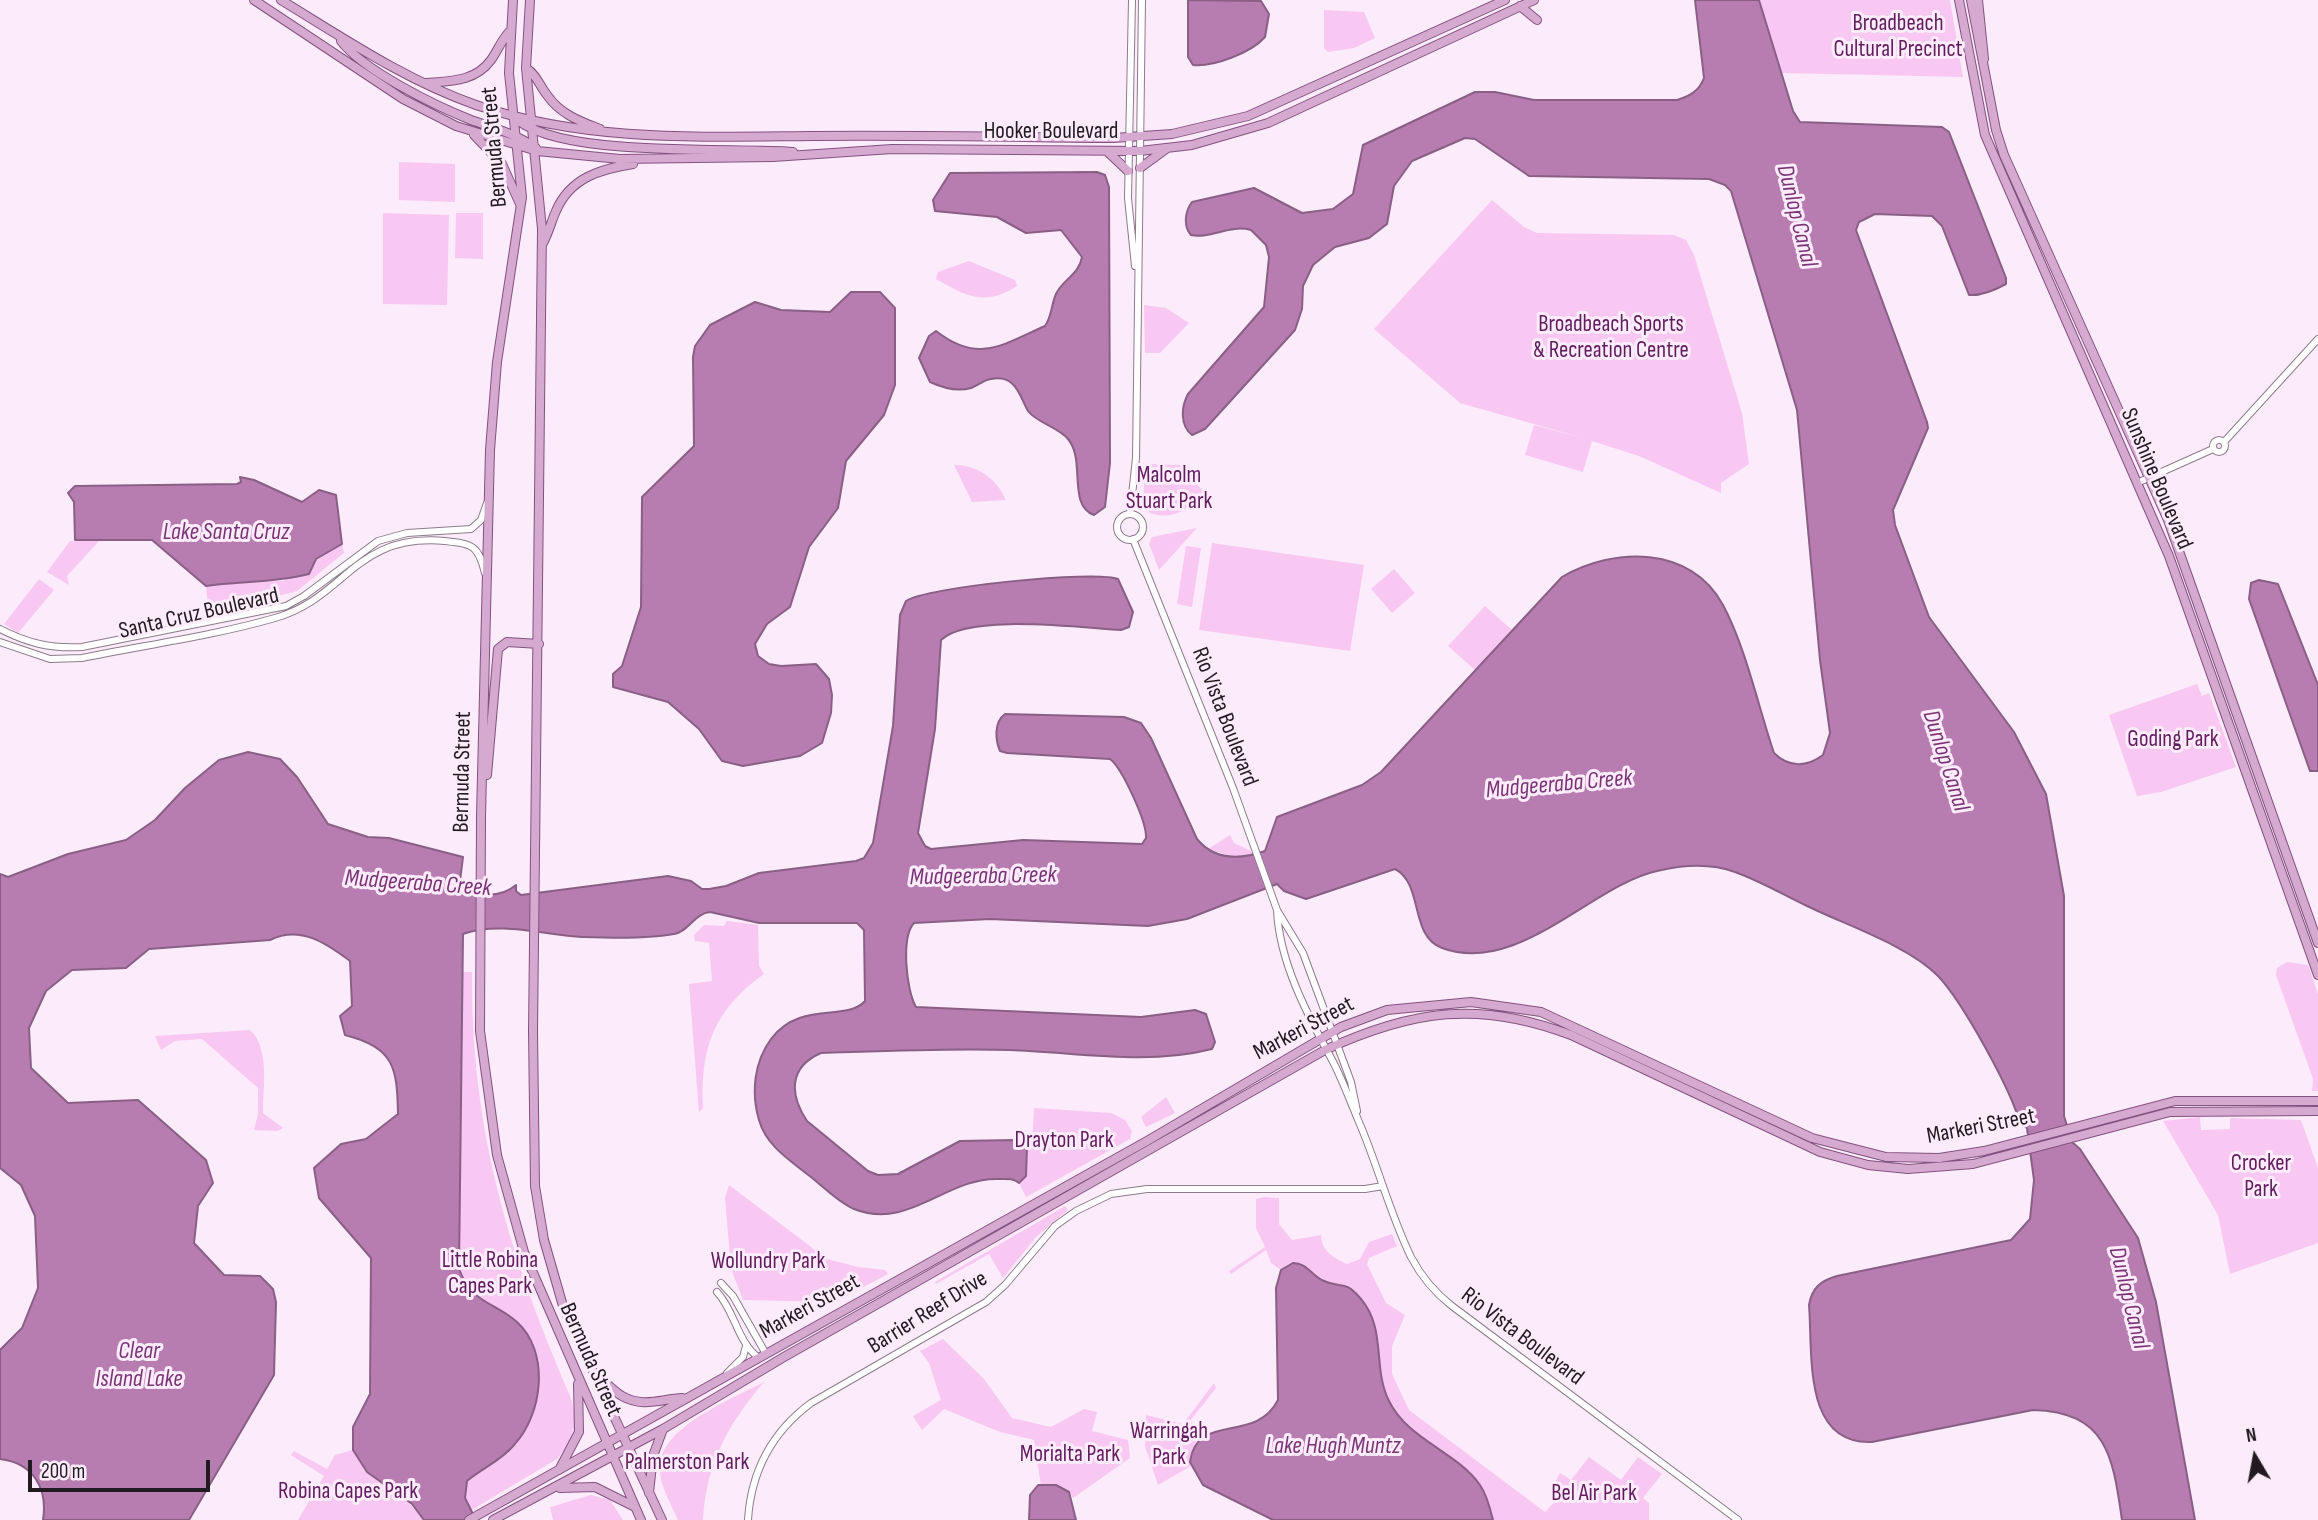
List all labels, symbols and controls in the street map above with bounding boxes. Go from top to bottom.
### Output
park label: Broadbeach Cultural Precinct [1833,10,1963,64]
street label: Bermuda Street [476,85,514,209]
street label: Hooker Boulevard [984,118,1118,146]
water label: Dunlop Canal [1769,162,1823,270]
park label: Broadbeach Sports & Recreation Centre [1533,311,1689,365]
street label: Sunshine Boulevard [2114,404,2198,554]
park label: Malcolm Stuart Park [1126,462,1212,516]
water label: Lake Santa Cruz [163,519,289,547]
street label: Santa Cruz Boulevard [116,582,282,646]
street label: Rio Vista Boulevard [1185,644,1263,790]
water label: Dunlop Canal [1915,707,1975,815]
street label: Bermuda Street [448,711,478,833]
park label: Goding Park [2127,726,2219,754]
water label: Mudgeeraba Creek [1485,764,1633,806]
water label: Mudgeeraba Creek [909,861,1057,893]
water label: Mudgeeraba Creek [344,865,492,903]
street label: Markeri Street [1249,991,1359,1067]
street label: Markeri Street [1924,1103,2038,1151]
park label: Drayton Park [1015,1127,1113,1155]
park label: Crocker Park [2231,1150,2291,1204]
water label: Dunlop Canal [2101,1244,2155,1352]
park label: Little Robina Capes Park [442,1247,538,1301]
park label: Wollundry Park [711,1248,825,1276]
street label: Barrier Reef Drive [863,1265,993,1361]
street label: Markeri Street [755,1268,865,1346]
street label: Rio Vista Boulevard [1455,1282,1589,1392]
street label: Bermuda Street [553,1299,627,1421]
water label: Clear Island Lake [96,1338,182,1394]
park label: Warringah Park [1130,1418,1208,1472]
north arrow [2220,1422,2290,1492]
text: N [2244,1424,2258,1448]
water label: Lake Hugh Muntz [1266,1433,1400,1461]
park label: Morialta Park [1020,1441,1120,1469]
scale bar [32,1446,214,1490]
park label: Palmerston Park [625,1449,749,1477]
text: 200 m [41,1459,85,1484]
park label: Robina Capes Park [278,1478,418,1506]
park label: Bel Air Park [1551,1480,1637,1508]

